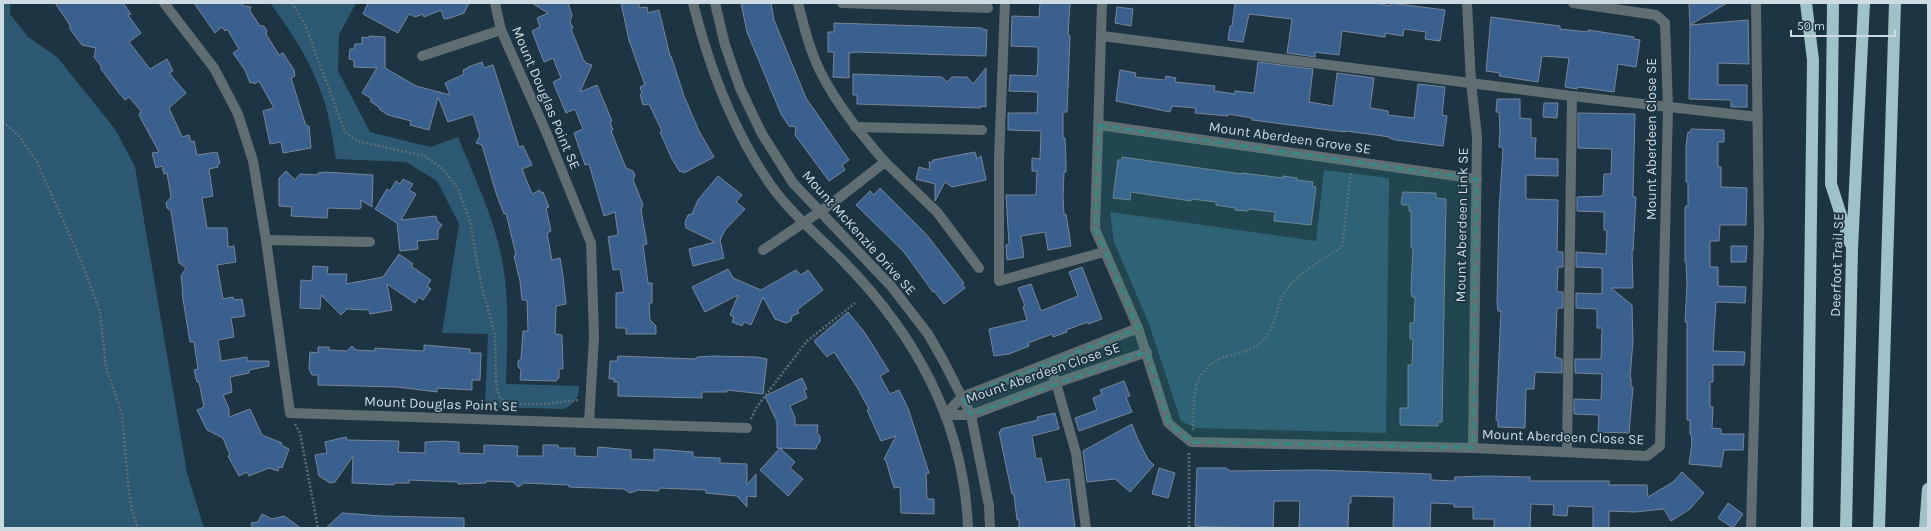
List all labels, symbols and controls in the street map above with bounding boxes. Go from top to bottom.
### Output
scale bar [1791,12,1895,38]
text: 50 m [1797,19,1825,33]
street label: Mount Douglas Point SE [508,24,584,172]
street label: Mount Aberdeen Close SE [1643,58,1660,220]
street label: Mount Aberdeen Grove SE [1208,118,1372,158]
street label: Mount Aberdeen Link SE [1452,147,1472,303]
street label: Mount McKenzie Drive SE [799,167,919,299]
street label: Deerfoot Trail SE [1827,213,1847,317]
street label: Mount Aberdeen Close SE [963,339,1123,407]
street label: Mount Douglas Point SE [364,393,518,415]
street label: Mount Aberdeen Close SE [1482,426,1644,448]

